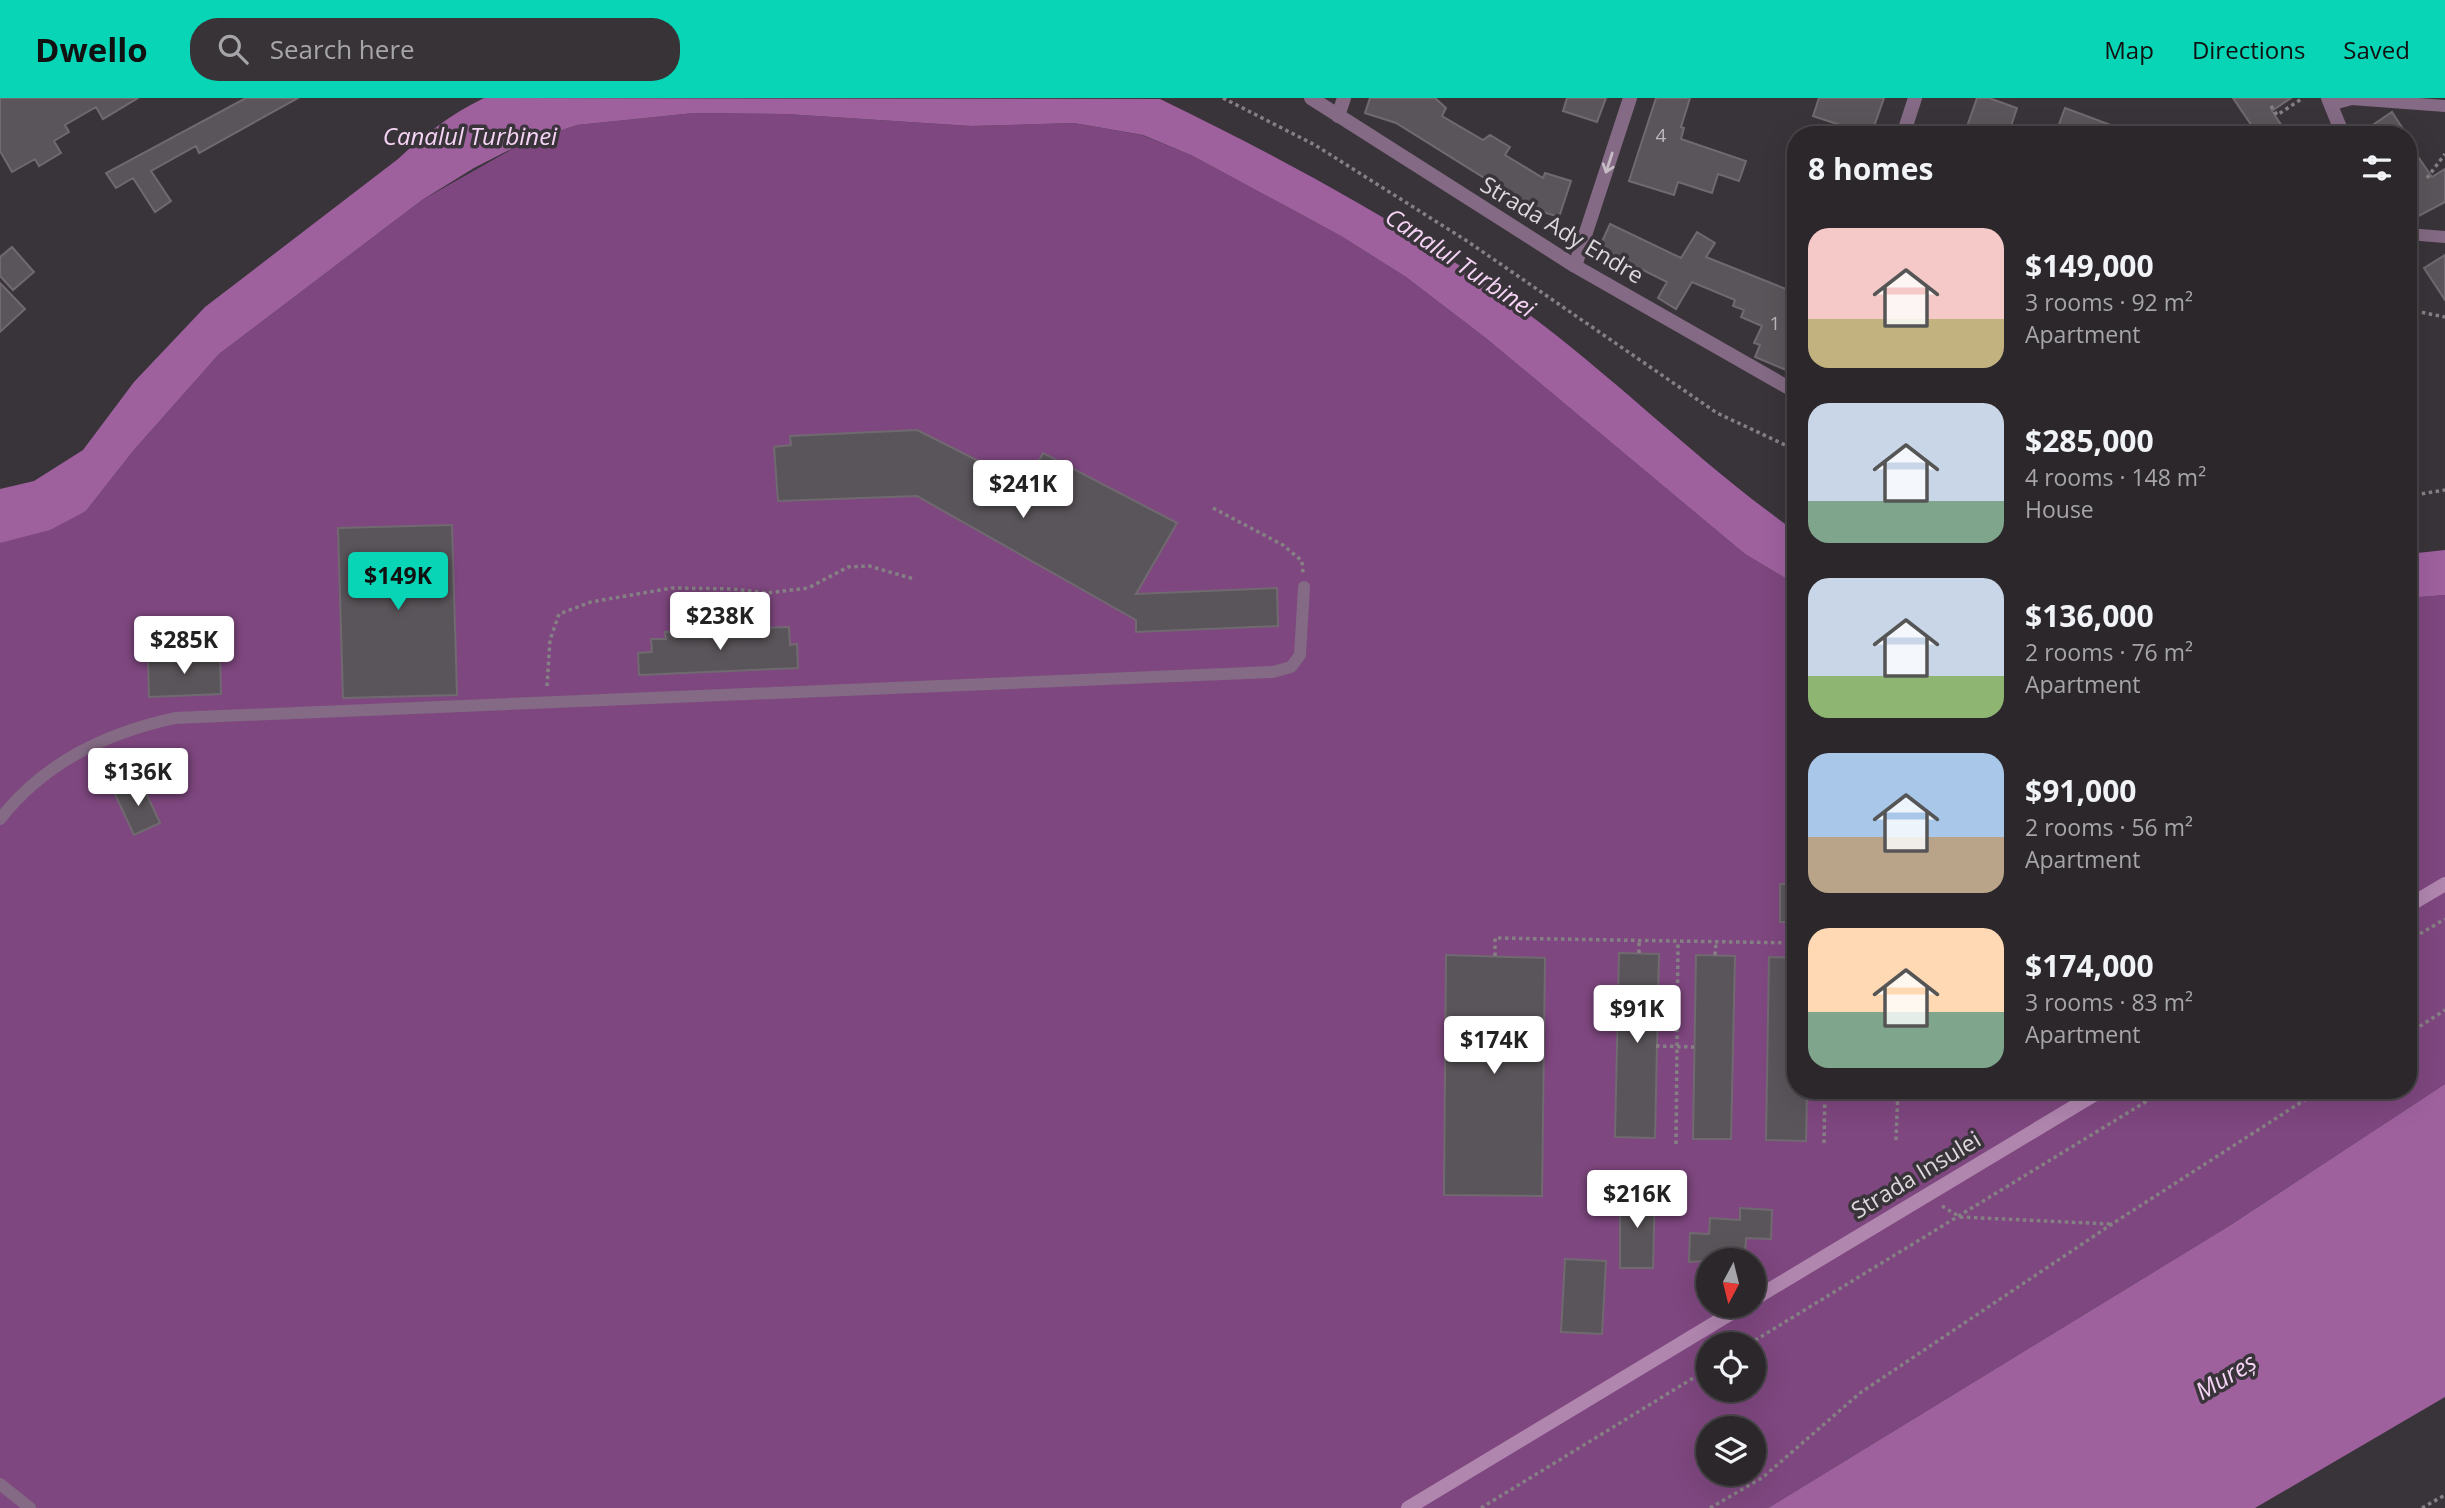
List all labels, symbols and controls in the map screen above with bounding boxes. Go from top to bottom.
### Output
search box [190,18,680,81]
text: Dwello [35,27,148,72]
icon: search [214,30,252,68]
text: Search here [270,31,415,67]
text: Map [2104,33,2154,66]
text: Directions [2192,33,2305,66]
text: Saved [2343,33,2410,66]
water label: Canalul Turbinei [383,119,558,152]
house number: 4 [1656,122,1667,148]
text: 8 homes [1808,148,1933,189]
icon: filters [2358,149,2396,187]
one-way arrow [1602,151,1614,173]
street label: Strada Ady Endre [1475,168,1650,291]
water label: Canalul Turbinei [1379,199,1543,325]
text: $149,000 [2025,245,2154,286]
icon: home [1864,256,1948,340]
text: 3 rooms · 92 m² [2025,286,2193,318]
house number: 1 [1770,310,1780,336]
text: Apartment [2025,318,2141,350]
text: $285,000 [2025,420,2154,461]
icon: home [1864,431,1948,515]
pin: $241K [974,460,1072,520]
text: 4 rooms · 148 m² [2025,461,2206,493]
text: $241K [989,467,1057,499]
text: House [2025,493,2094,525]
pin: $149K [349,552,447,612]
text: $149K [364,559,432,591]
pin: $238K [671,592,769,652]
text: $136,000 [2025,595,2154,636]
text: $238K [686,599,754,631]
icon: home [1864,606,1948,690]
pin: $285K [135,616,233,676]
text: $285K [150,623,218,655]
text: 2 rooms · 76 m² [2025,636,2193,668]
text: Apartment [2025,668,2141,700]
pin: $136K [89,748,187,808]
text: $136K [104,755,172,787]
text: $91,000 [2025,770,2136,811]
icon: home [1864,781,1948,865]
text: 2 rooms · 56 m² [2025,811,2193,843]
text: Apartment [2025,843,2141,875]
text: $174,000 [2025,945,2154,986]
icon: home [1864,956,1948,1040]
pin: $91K [1596,986,1678,1045]
text: 3 rooms · 83 m² [2025,986,2193,1018]
text: $91K [1610,992,1664,1024]
pin: $174K [1445,1016,1543,1076]
text: Apartment [2025,1018,2141,1050]
text: $174K [1460,1023,1528,1055]
street label: Strada Insulei [1845,1123,1986,1225]
pin: $216K [1588,1170,1686,1230]
text: $216K [1603,1177,1671,1209]
north arrow [1696,1248,1766,1318]
map controls [1696,1248,1766,1486]
button: locate [1696,1332,1766,1402]
water label: Mureș [2189,1345,2262,1407]
button: layers [1696,1416,1766,1486]

